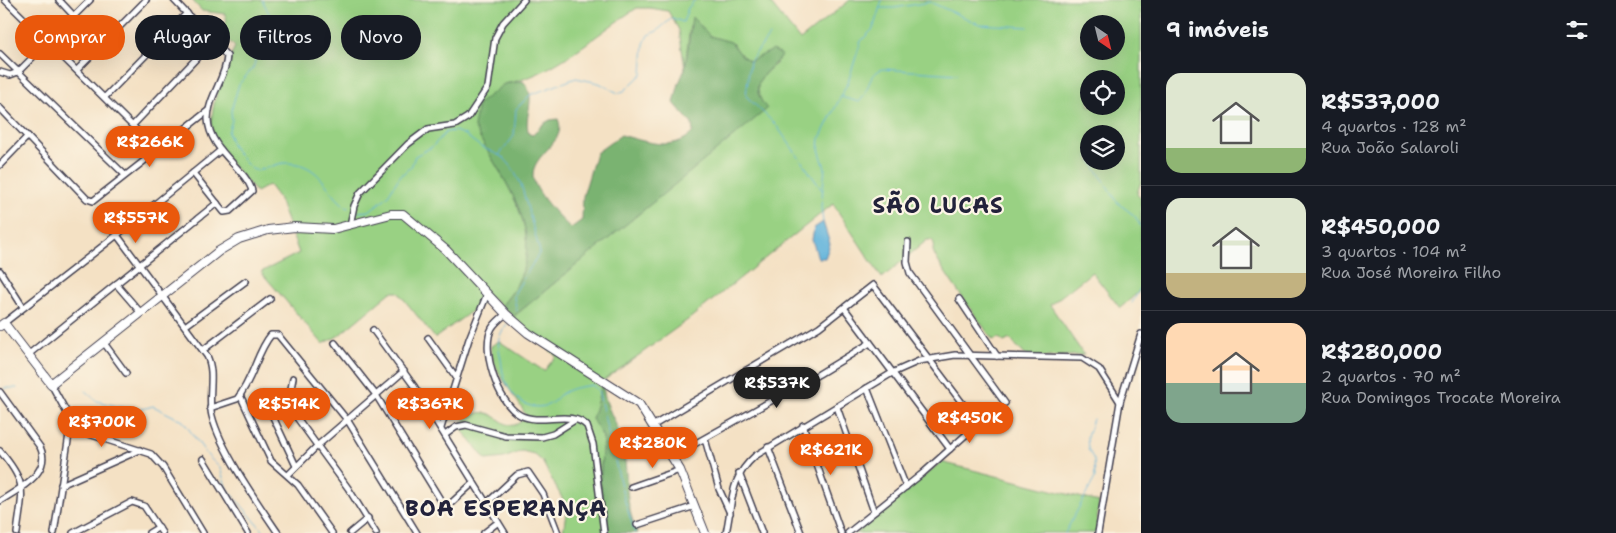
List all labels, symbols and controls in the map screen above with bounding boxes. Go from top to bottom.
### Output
chip: Comprar [15,15,125,60]
chip: Alugar [135,15,230,60]
chip: Filtros [240,15,331,60]
chip: Novo [341,15,421,60]
north arrow [1080,15,1125,60]
map controls [1080,15,1125,170]
text: 9 imóveis [1166,16,1269,44]
icon: filters [1563,16,1591,44]
button: locate [1080,70,1125,115]
text: R$537,000 [1321,88,1440,116]
icon: home [1206,93,1266,153]
text: 4 quartos · 128 m² [1321,116,1467,137]
button: layers [1080,125,1125,170]
pin: R$266K [109,126,191,168]
text: R$266K [117,131,183,152]
text: Rua João Salaroli [1321,137,1459,158]
district label: SÃO LUCAS [873,190,1003,220]
pin: R$557K [95,202,177,244]
text: R$557K [104,207,168,228]
text: R$450,000 [1321,213,1441,241]
icon: home [1206,218,1266,278]
text: 3 quartos · 104 m² [1321,241,1467,262]
text: Rua José Moreira Filho [1321,262,1501,283]
text: R$280,000 [1321,338,1442,366]
icon: home [1206,343,1266,403]
pin: R$537K [736,366,818,409]
text: 2 quartos · 70 m² [1321,366,1461,387]
text: R$537K [744,372,810,393]
text: Rua Domingos Trocate Moreira [1321,387,1561,408]
pin: R$514K [248,388,330,430]
pin: R$367K [389,388,471,430]
text: R$514K [258,393,320,414]
text: R$367K [397,393,463,414]
pin: R$450K [929,402,1011,444]
pin: R$700K [61,406,143,448]
text: R$450K [937,407,1003,428]
text: R$700K [69,411,135,432]
pin: R$280K [612,426,694,469]
text: R$280K [620,432,686,453]
pin: R$621K [790,434,872,476]
text: R$621K [800,439,862,460]
district label: BOA ESPERANÇA [405,494,607,523]

